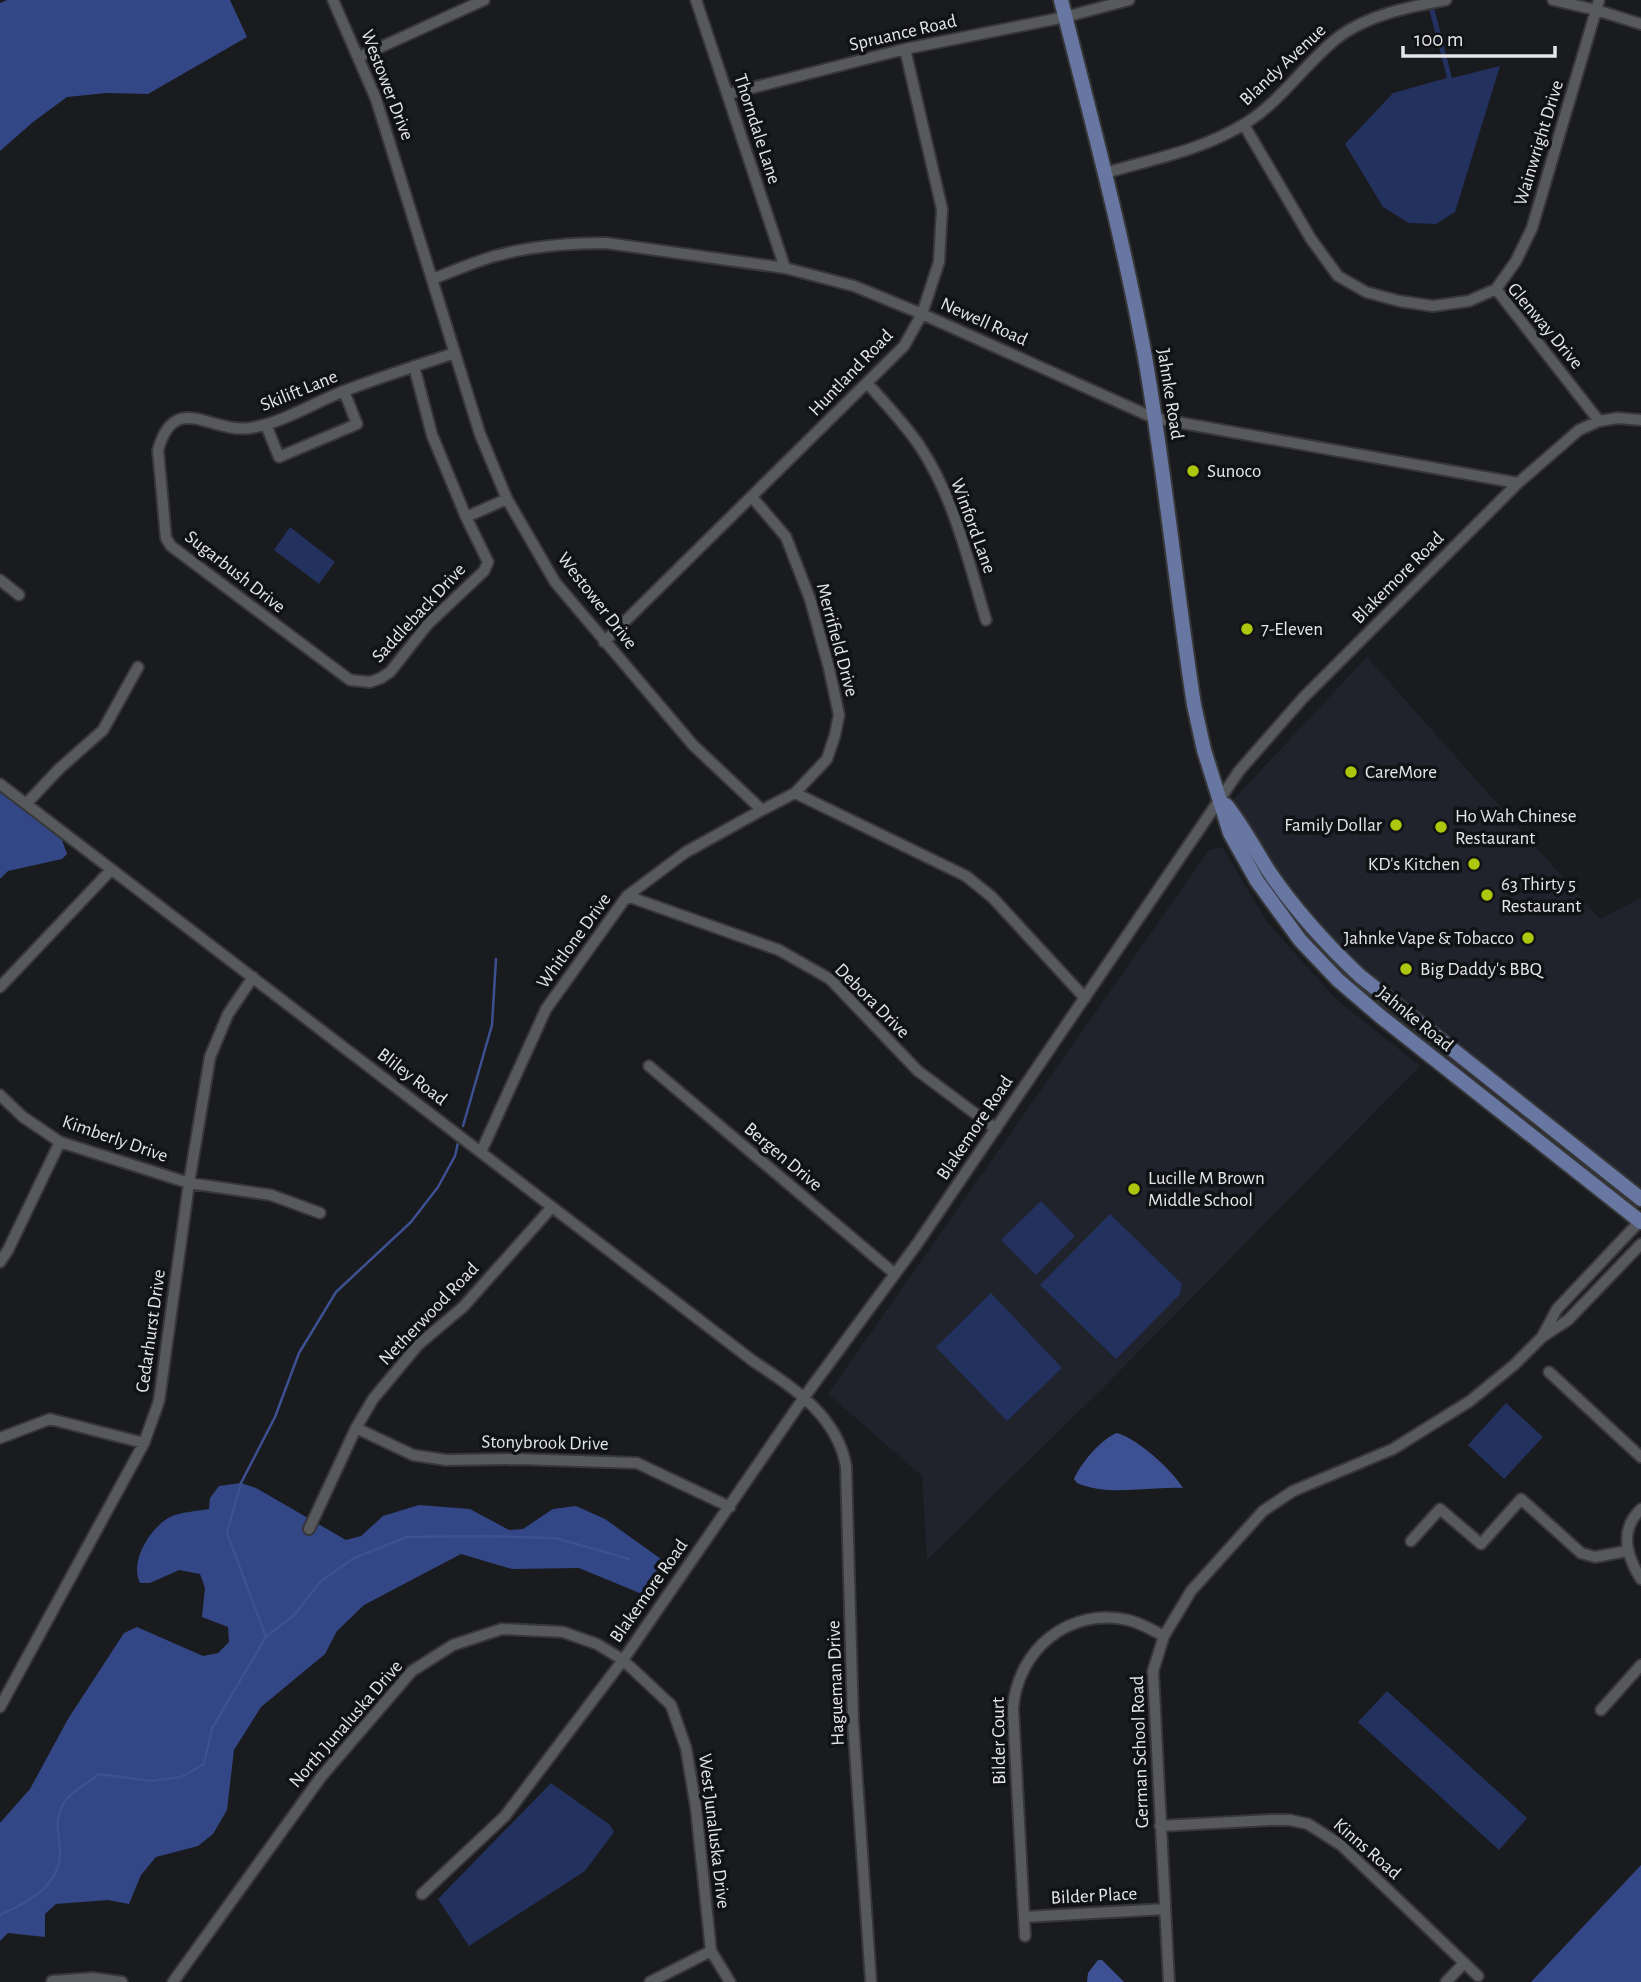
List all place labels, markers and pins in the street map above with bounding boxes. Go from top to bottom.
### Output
place label: Sunoco [1207,462,1261,481]
marker: Sunoco [1185,463,1201,479]
place label: 7-Eleven [1261,620,1323,639]
marker: 7-Eleven [1239,621,1255,637]
place label: CareMore [1365,763,1437,782]
marker: CareMore [1343,764,1359,780]
place label: Ho Wah Chinese Restaurant [1455,807,1577,848]
place label: Family Dollar [1284,816,1382,835]
marker: Family Dollar [1388,817,1404,833]
marker: Ho Wah Chinese Restaurant [1433,819,1449,835]
place label: KD's Kitchen [1368,855,1460,874]
marker: KD's Kitchen [1466,856,1482,872]
place label: 63 Thirty 5 Restaurant [1501,875,1581,916]
marker: 63 Thirty 5 Restaurant [1479,887,1495,903]
place label: Jahnke Vape & Tobacco [1344,929,1514,948]
marker: Jahnke Vape & Tobacco [1520,930,1536,946]
place label: Big Daddy's BBQ [1420,960,1544,979]
marker: Big Daddy's BBQ [1398,961,1414,977]
place label: Lucille M Brown Middle School [1148,1169,1265,1210]
marker: Lucille M Brown Middle School [1126,1181,1142,1197]

